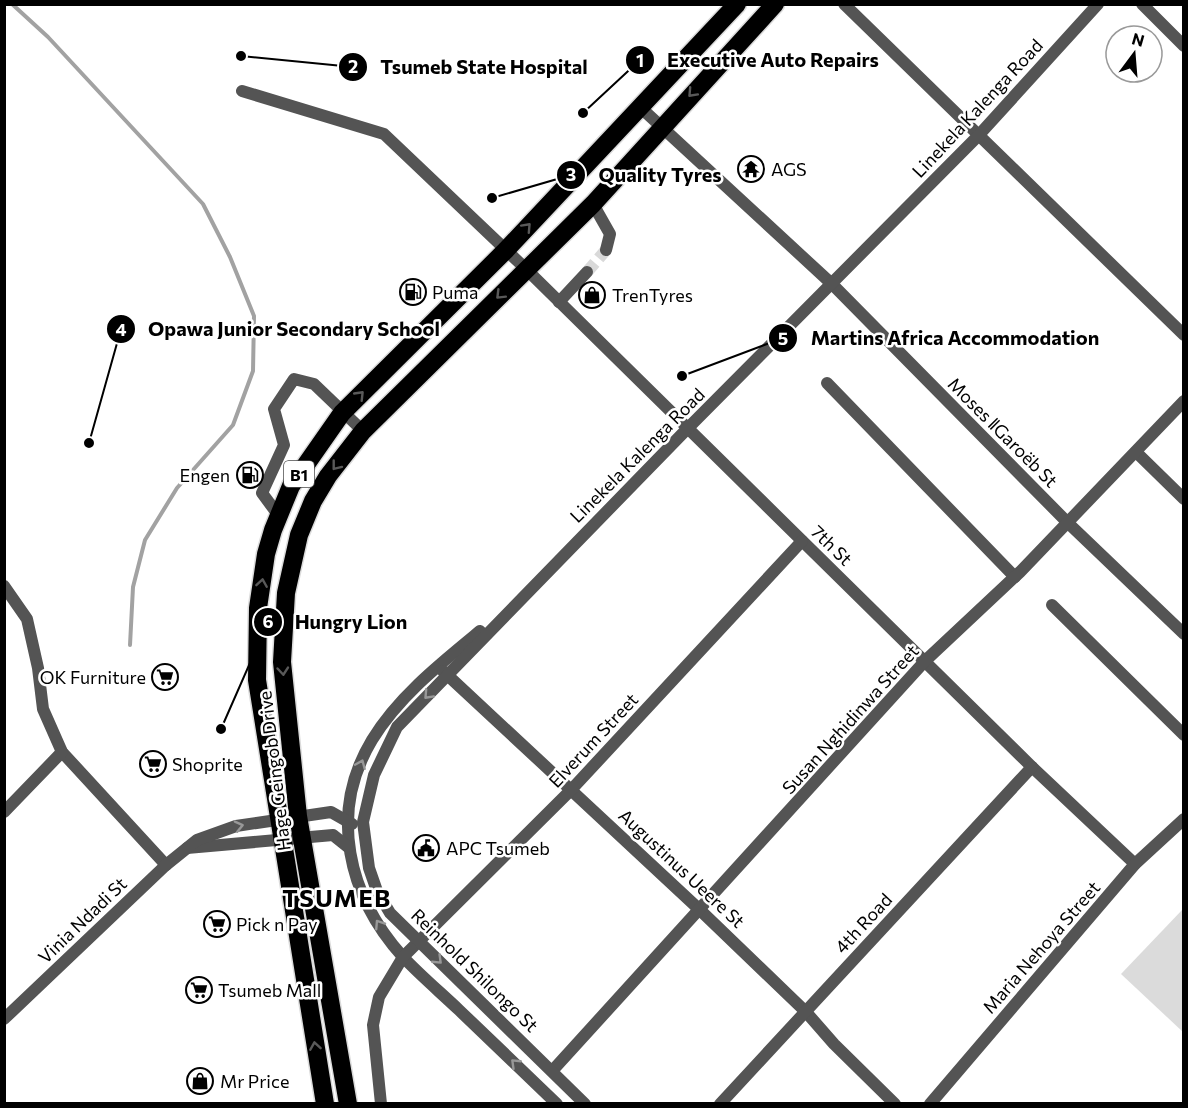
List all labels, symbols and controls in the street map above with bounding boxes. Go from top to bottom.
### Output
north arrow [1104,24,1164,84]
text: N [1130,28,1147,50]
street label: Linekela Kalenga Road [907,34,1047,182]
callout: Executive Auto Repairs [625,41,891,79]
text: Executive Auto Repairs [667,47,879,71]
callout: Tsumeb State Hospital [338,48,600,86]
text: 1 [636,49,644,71]
text: Tsumeb State Hospital [380,54,588,78]
text: 2 [348,55,358,77]
one-way arrow [688,86,699,97]
temple icon: AGS [736,154,766,184]
callout: Quality Tyres [556,156,734,194]
place label: AGS [771,158,807,180]
text: Quality Tyres [598,162,722,186]
text: 3 [566,163,576,185]
one-way arrow [520,223,531,234]
fuel station icon: Puma [398,277,428,307]
shop icon: TrenTyres [577,280,607,310]
place label: Puma [432,281,478,303]
place label: TrenTyres [612,284,693,306]
one-way arrow [496,288,507,299]
callout: Opawa Junior Secondary School [106,310,452,348]
text: Opawa Junior Secondary School [148,316,440,340]
text: 4 [115,318,127,340]
callout: Martins Africa Accommodation [768,319,1111,357]
text: Martins Africa Accommodation [811,325,1099,349]
text: 5 [778,327,788,349]
street label: Moses ǁGaroëb St [944,373,1062,491]
street label: Linekela Kalenga Road [565,383,709,527]
one-way arrow [352,391,363,402]
one-way arrow [332,459,343,470]
fuel station icon: Engen [235,460,265,490]
road number: B1 [284,461,314,487]
place label: Engen [180,464,230,486]
street label: 7th St [807,520,857,570]
one-way arrow [255,578,267,587]
callout: Hungry Lion [253,603,420,641]
text: Hungry Lion [295,609,407,633]
text: 6 [262,610,274,632]
street label: Susan Nghidinwa Street [777,640,923,798]
supermarket icon: OK Furniture [150,662,180,692]
place label: OK Furniture [40,666,146,688]
one-way arrow [276,666,289,675]
one-way arrow [424,688,435,698]
street label: Elverum Street [544,688,642,792]
street label: Hage Geingob Drive [253,690,295,852]
supermarket icon: Shoprite [138,749,168,779]
place label: Shoprite [172,753,243,775]
one-way arrow [354,759,366,770]
street label: Augustinus Ueere St [615,804,749,932]
one-way arrow [234,821,244,834]
public building icon: APC Tsumeb [411,833,441,863]
place label: APC Tsumeb [446,837,550,859]
street label: Vinia Ndadi St [33,872,131,968]
street label: Maria Nehoya Street [978,876,1104,1018]
district label: TSUMEB [282,883,392,912]
street label: 4th Road [830,888,896,958]
street label: Reinhold Shilongo St [407,904,543,1036]
supermarket icon: Pick n Pay [202,909,232,939]
place label: Pick n Pay [236,913,318,935]
one-way arrow [375,920,386,931]
one-way arrow [431,953,441,964]
supermarket icon: Tsumeb Mall [184,975,214,1005]
place label: Tsumeb Mall [218,979,321,1001]
one-way arrow [310,1041,322,1050]
one-way arrow [511,1059,521,1070]
shop icon: Mr Price [185,1066,215,1096]
place label: Mr Price [220,1070,289,1092]

